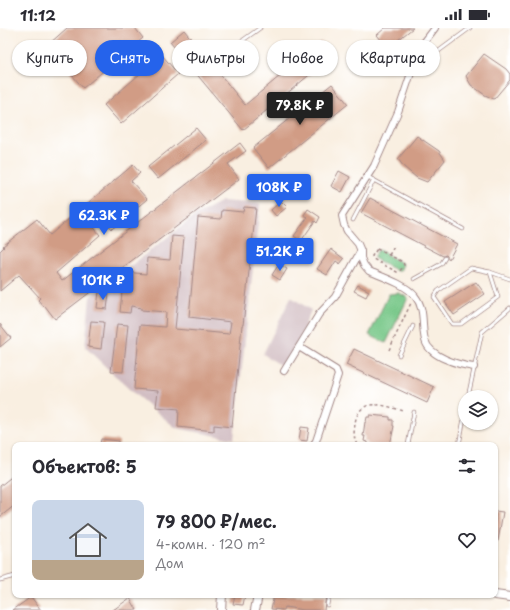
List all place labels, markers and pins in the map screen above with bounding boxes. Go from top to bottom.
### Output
pin: 79.8K ₽ [263,92,337,126]
pin: 108K ₽ [246,174,312,208]
pin: 62.3K ₽ [67,202,141,236]
pin: 51.2K ₽ [243,238,317,272]
pin: 101K ₽ [70,267,136,301]

